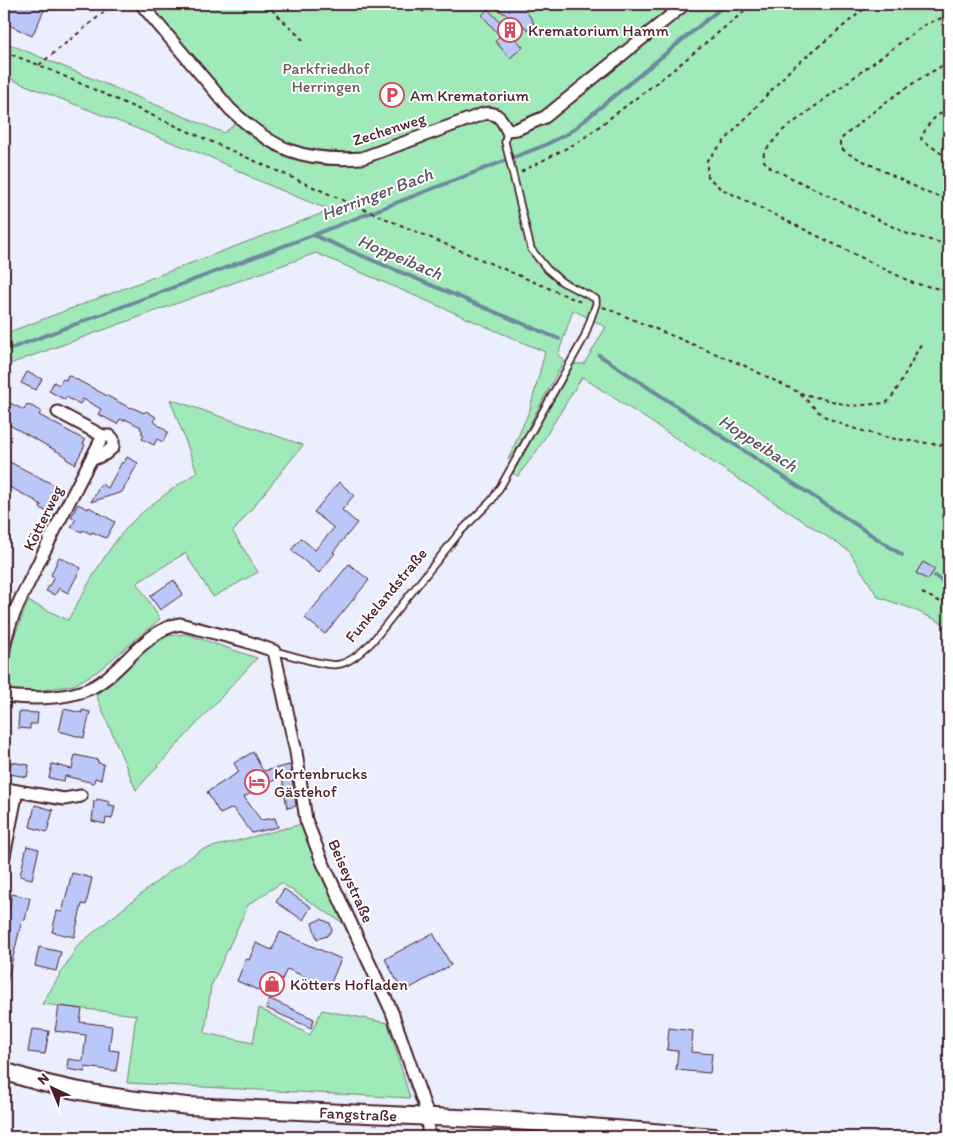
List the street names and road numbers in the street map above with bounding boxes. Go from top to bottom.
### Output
street label: Zechenweg [350,108,429,150]
street label: Kötterweg [19,481,67,554]
street label: Funkelandstraße [341,544,431,646]
street label: Beiseystraße [324,836,378,926]
street label: Fangstraße [319,1102,398,1125]

